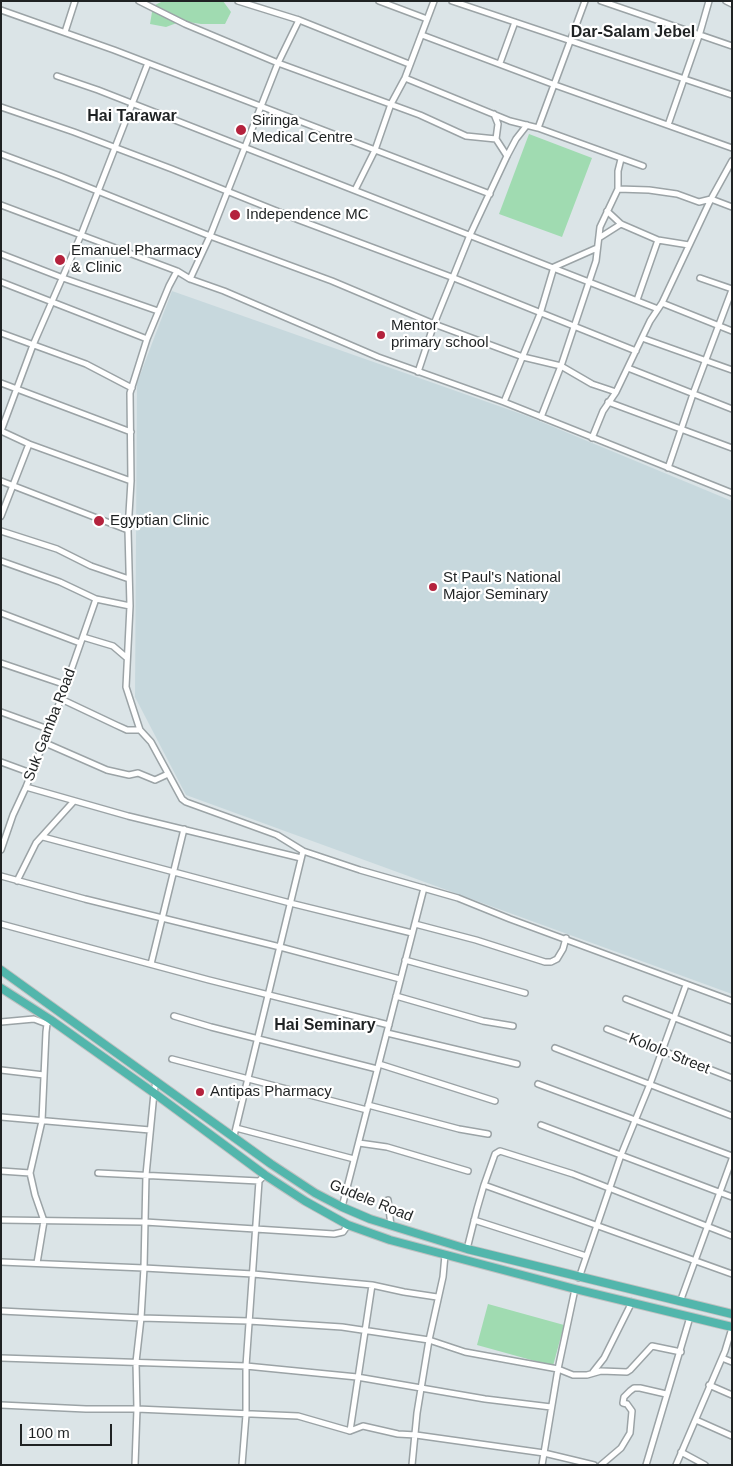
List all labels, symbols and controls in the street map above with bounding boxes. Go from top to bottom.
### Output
district label: Dar-Salam Jebel [571,23,695,43]
district label: Hai Tarawar [87,107,177,127]
place label: Siringa Medical Centre [252,112,353,147]
marker: Siringa Medical Centre [234,123,248,137]
place label: Independence MC [246,206,369,224]
marker: Independence MC [228,208,242,222]
place label: Emanuel Pharmacy & Clinic [71,242,202,277]
marker: Emanuel Pharmacy & Clinic [53,253,67,267]
place label: Mentor primary school [391,317,489,352]
marker: Mentor primary school [375,329,387,341]
place label: Egyptian Clinic [110,512,209,530]
marker: Egyptian Clinic [92,514,106,528]
place label: St Paul's National Major Seminary [443,569,561,604]
marker: St Paul's National Major Seminary [427,581,439,593]
street label: Suk Gamba Road [20,666,80,784]
district label: Hai Seminary [274,1016,376,1036]
street label: Kololo Street [626,1030,712,1078]
place label: Antipas Pharmacy [210,1083,332,1101]
marker: Antipas Pharmacy [194,1086,206,1098]
street label: Gudele Road [327,1176,415,1226]
scale bar [22,1414,115,1446]
text: 100 m [28,1424,70,1441]

